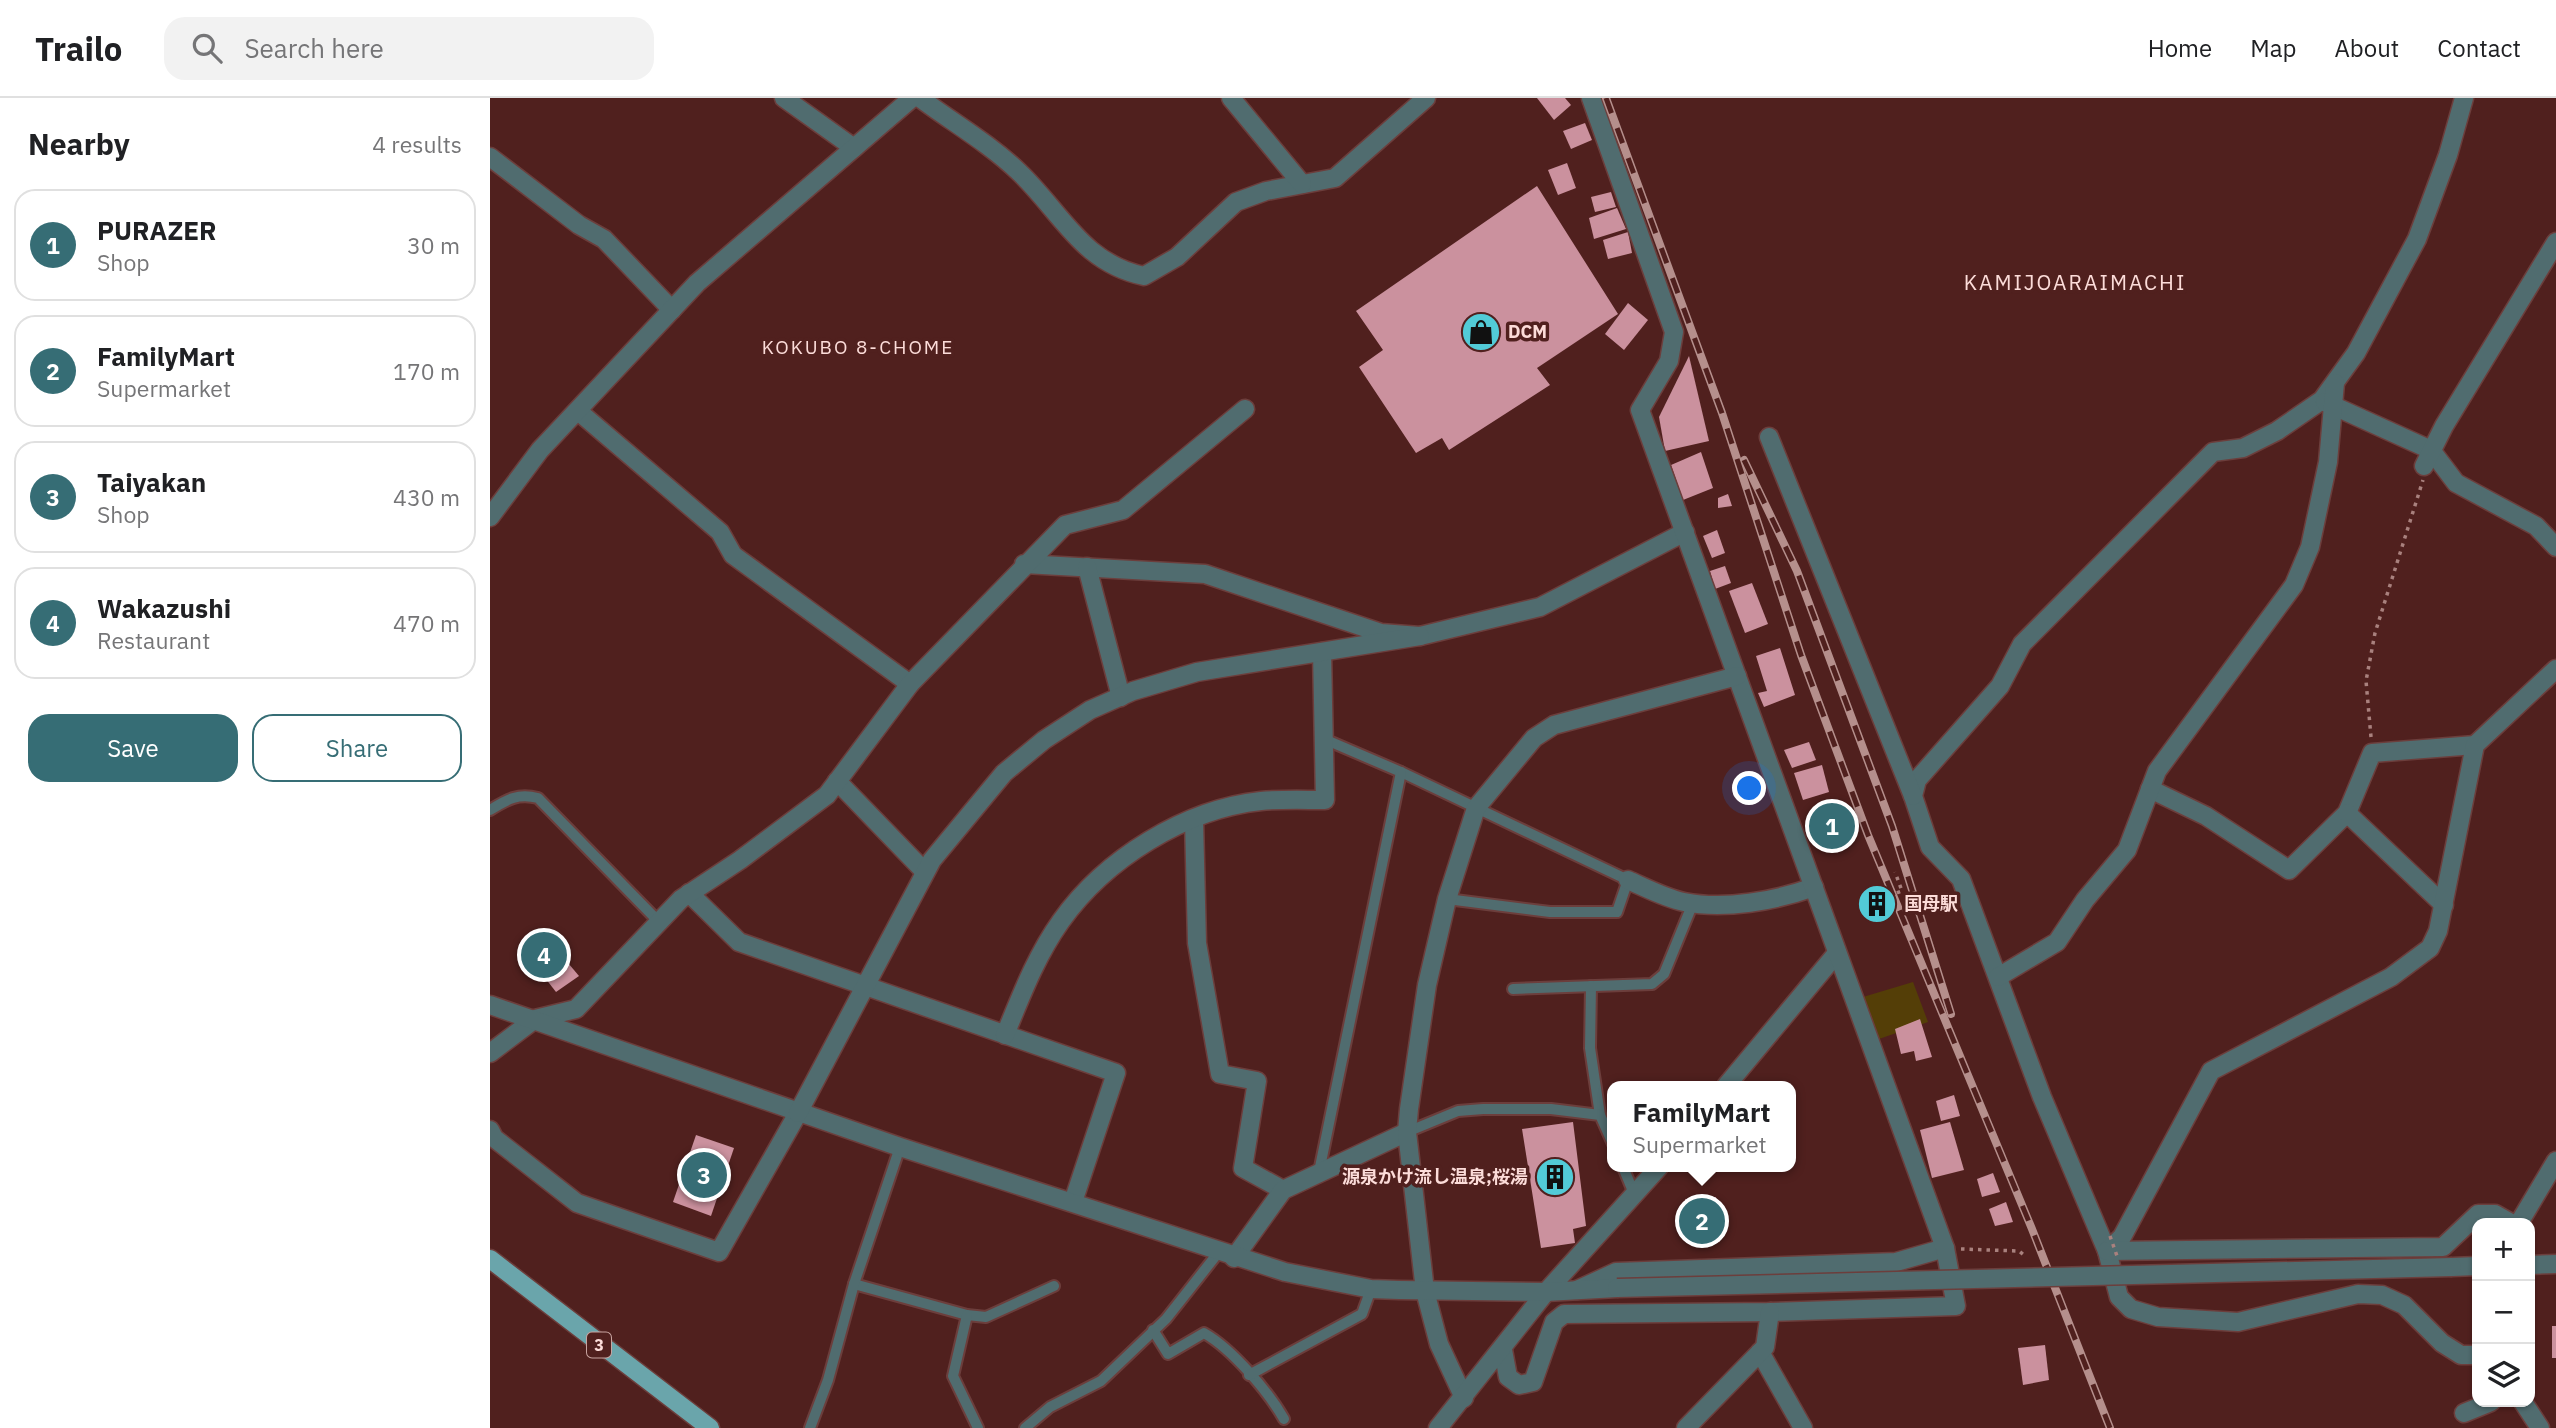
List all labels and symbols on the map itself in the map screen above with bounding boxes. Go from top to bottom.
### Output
district label: KAMIJOARAIMACHI [1964,268,2186,296]
shop icon: DCM [1460,311,1502,353]
place label: DCM [1508,320,1547,343]
district label: KOKUBO 8-CHOME [762,335,954,359]
your location [1732,771,1766,805]
pin: 1 [1809,800,1855,852]
building icon: 国母駅 [1856,883,1898,925]
place label: 国母駅 [1904,892,1958,915]
pin: 4 [521,929,567,981]
pin: 3 [681,1149,727,1201]
building icon: 源泉かけ流し温泉;桜湯 [1534,1156,1576,1198]
place label: 源泉かけ流し温泉;桜湯 [1342,1165,1528,1188]
pin: 2 [1679,1195,1725,1247]
road number: 3 [587,1332,611,1358]

